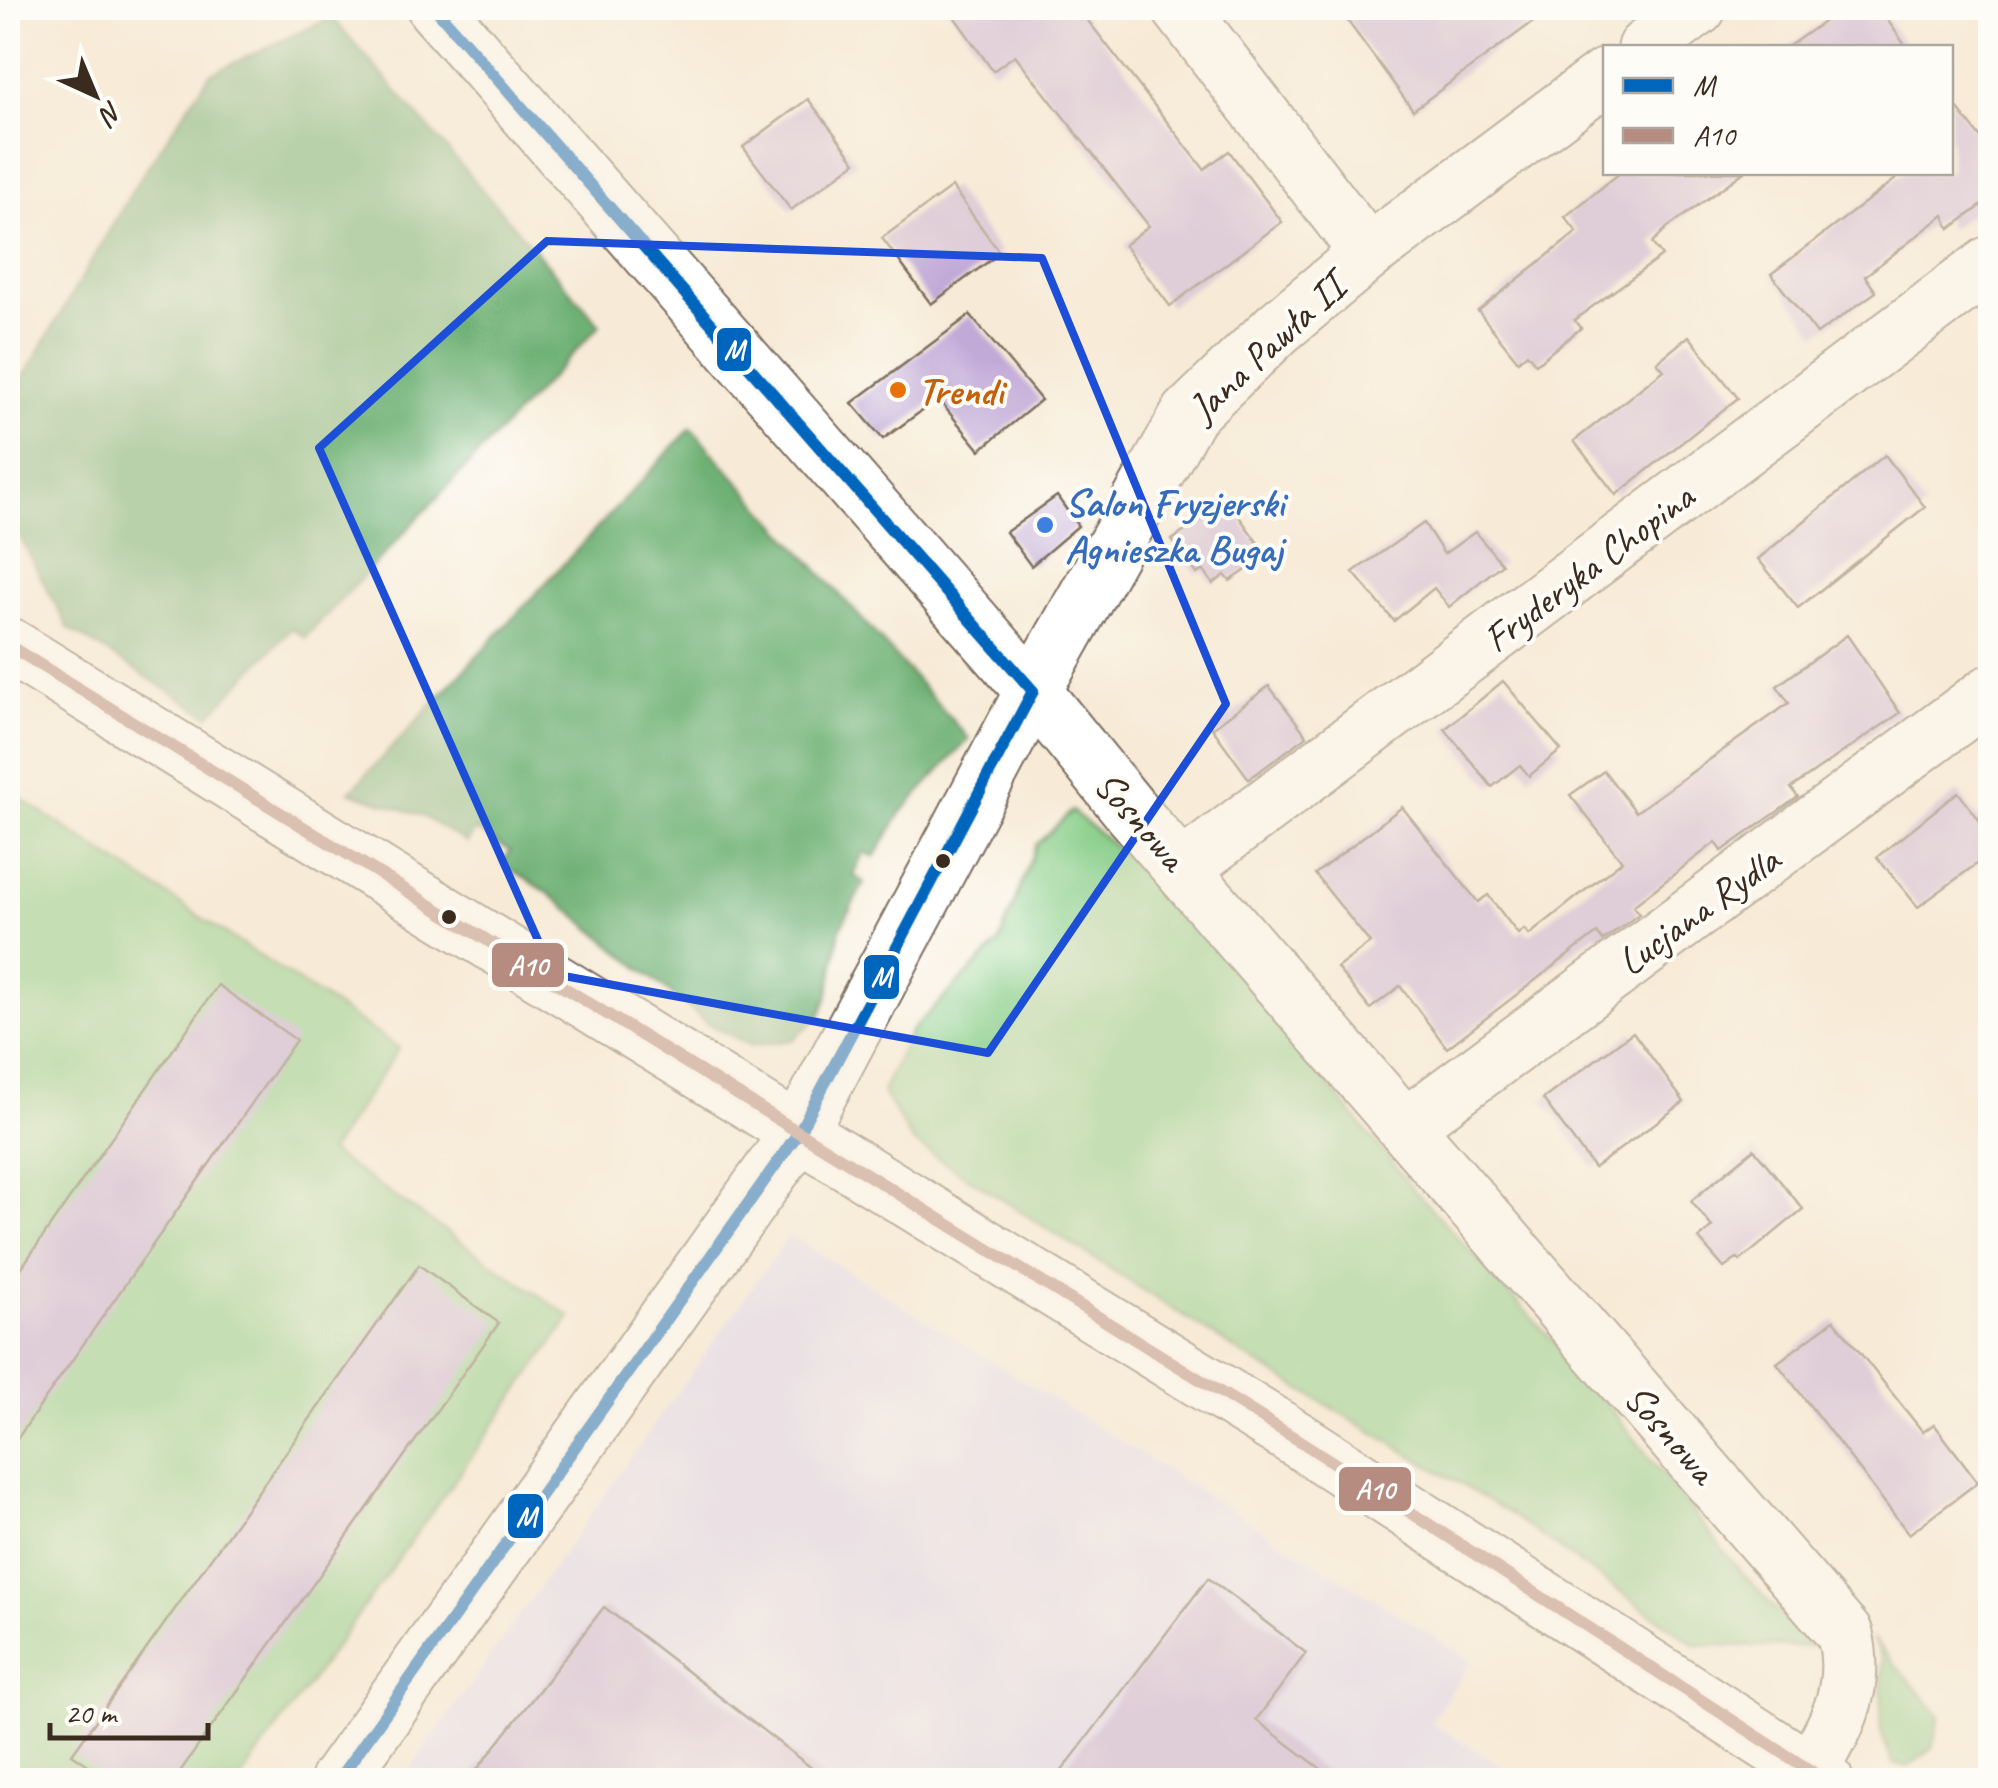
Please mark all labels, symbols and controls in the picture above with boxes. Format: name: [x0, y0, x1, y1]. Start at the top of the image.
north arrow: [45, 45, 145, 145]
legend: [1603, 45, 1953, 175]
text: M: [1693, 66, 1717, 104]
text: N: [90, 94, 130, 134]
text: A10: [1693, 116, 1738, 154]
street label: Jana Pawła II: [1177, 257, 1361, 434]
line badge: M: [715, 326, 753, 373]
text: M: [724, 332, 748, 367]
place label: Trendi: [918, 366, 1008, 416]
marker: Trendi: [887, 379, 909, 401]
street label: Fryderyka Chopina: [1473, 471, 1706, 663]
place label: Salon Fryzjerski Agnieszka Bugaj: [1065, 478, 1289, 574]
marker: Salon Fryzjerski Agnieszka Bugaj: [1034, 514, 1056, 536]
street label: Sosnowa: [1083, 760, 1200, 884]
street label: Lucjana Rydla: [1608, 834, 1791, 986]
unlabelled marker: [933, 851, 953, 871]
unlabelled marker: [439, 907, 459, 927]
line badge: A10: [490, 941, 566, 989]
text: A10: [508, 948, 551, 983]
line badge: M: [862, 953, 901, 1001]
text: M: [871, 959, 895, 994]
street label: Sosnowa: [1613, 1373, 1730, 1497]
line badge: A10: [1337, 1465, 1413, 1513]
text: A10: [1355, 1472, 1398, 1507]
line badge: M: [506, 1492, 545, 1540]
text: M: [516, 1499, 540, 1534]
scale bar: [50, 1678, 208, 1740]
text: 20 m: [65, 1694, 118, 1732]

